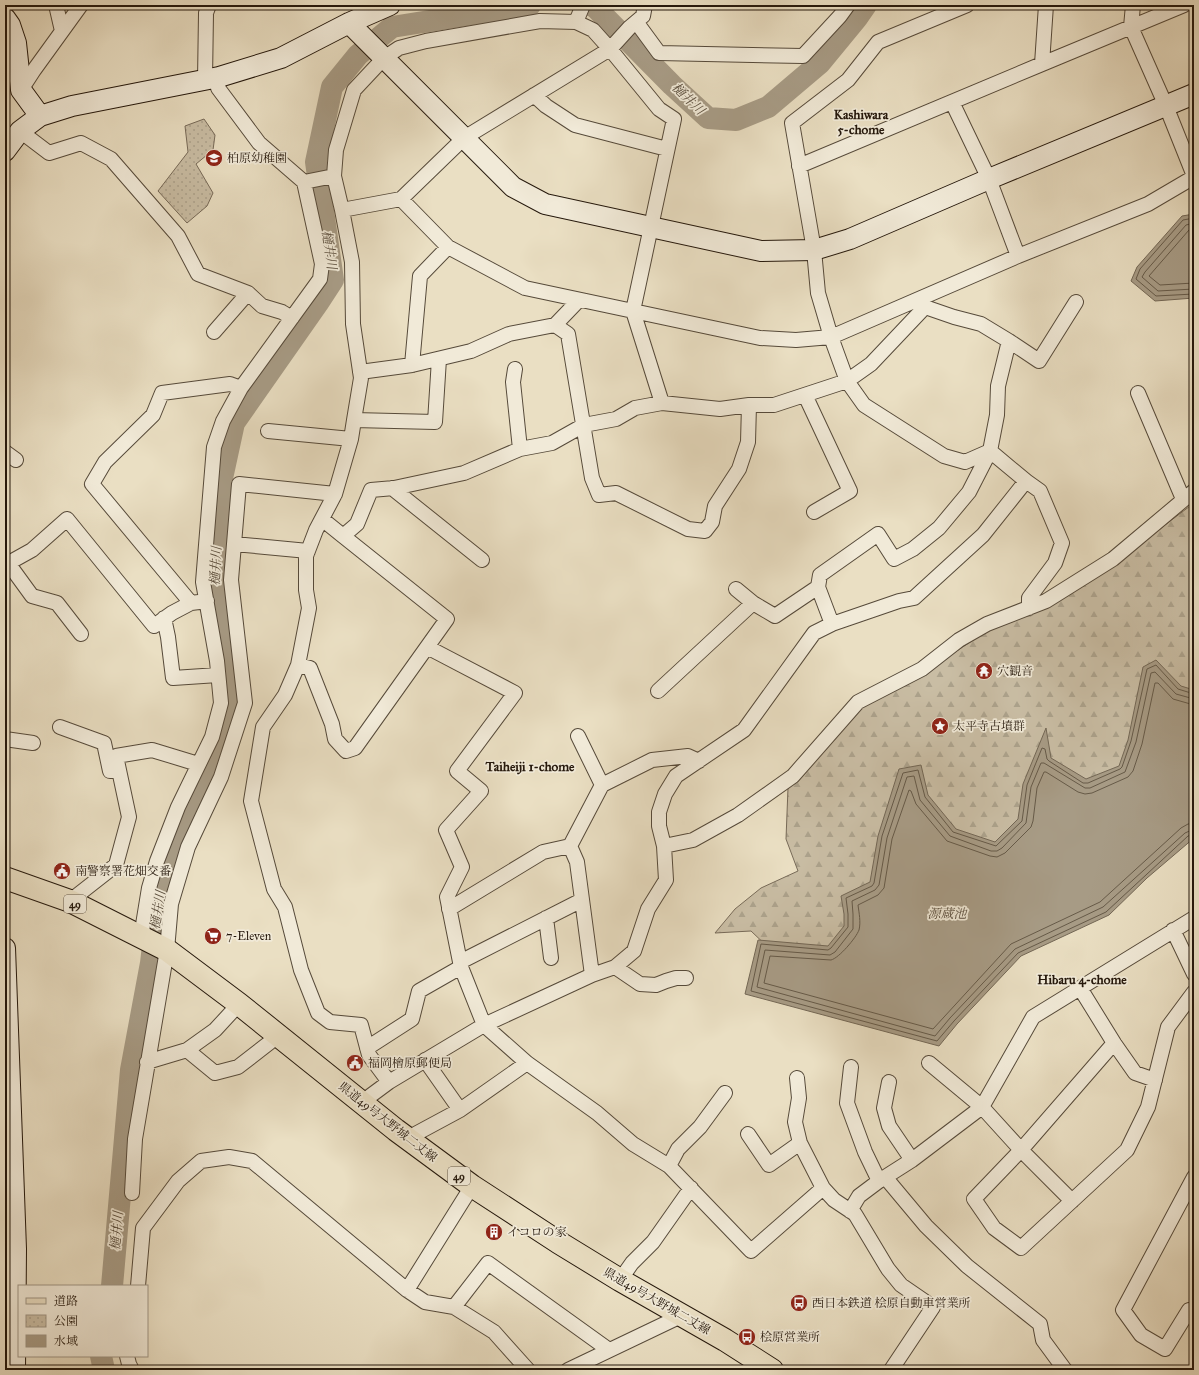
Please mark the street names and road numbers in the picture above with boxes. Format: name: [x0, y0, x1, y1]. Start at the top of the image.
road number: 49: [64, 895, 86, 913]
street label: 県道49号大野城二丈線: [336, 1079, 440, 1165]
road number: 49: [448, 1167, 470, 1185]
street label: 県道49号大野城二丈線: [601, 1265, 713, 1337]

